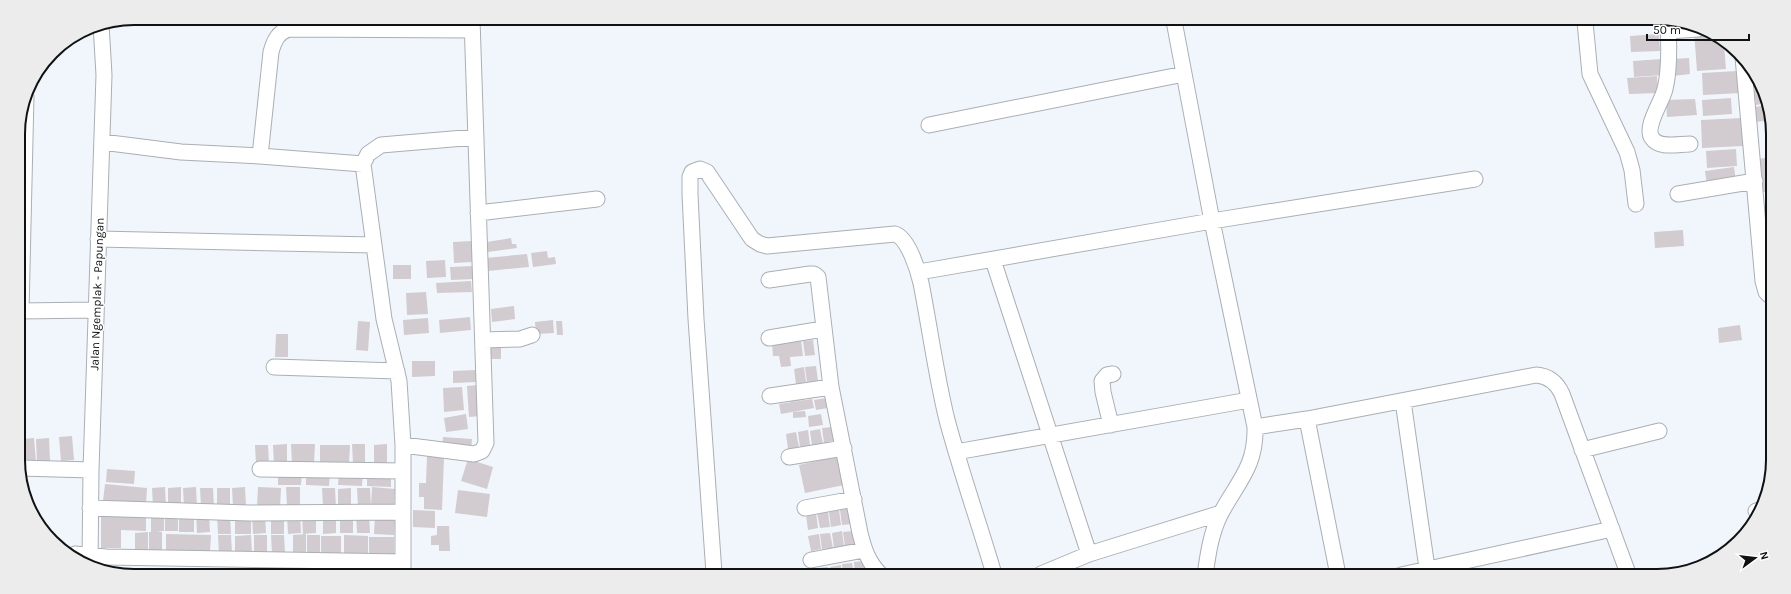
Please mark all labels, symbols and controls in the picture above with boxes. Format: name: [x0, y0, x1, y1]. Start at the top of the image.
scale bar: [1647, 16, 1749, 42]
text: 50 m: [1653, 23, 1681, 37]
street label: Jalan Ngemplak - Papungan: [87, 217, 107, 371]
north arrow: [1735, 538, 1775, 578]
text: N: [1757, 550, 1771, 561]

